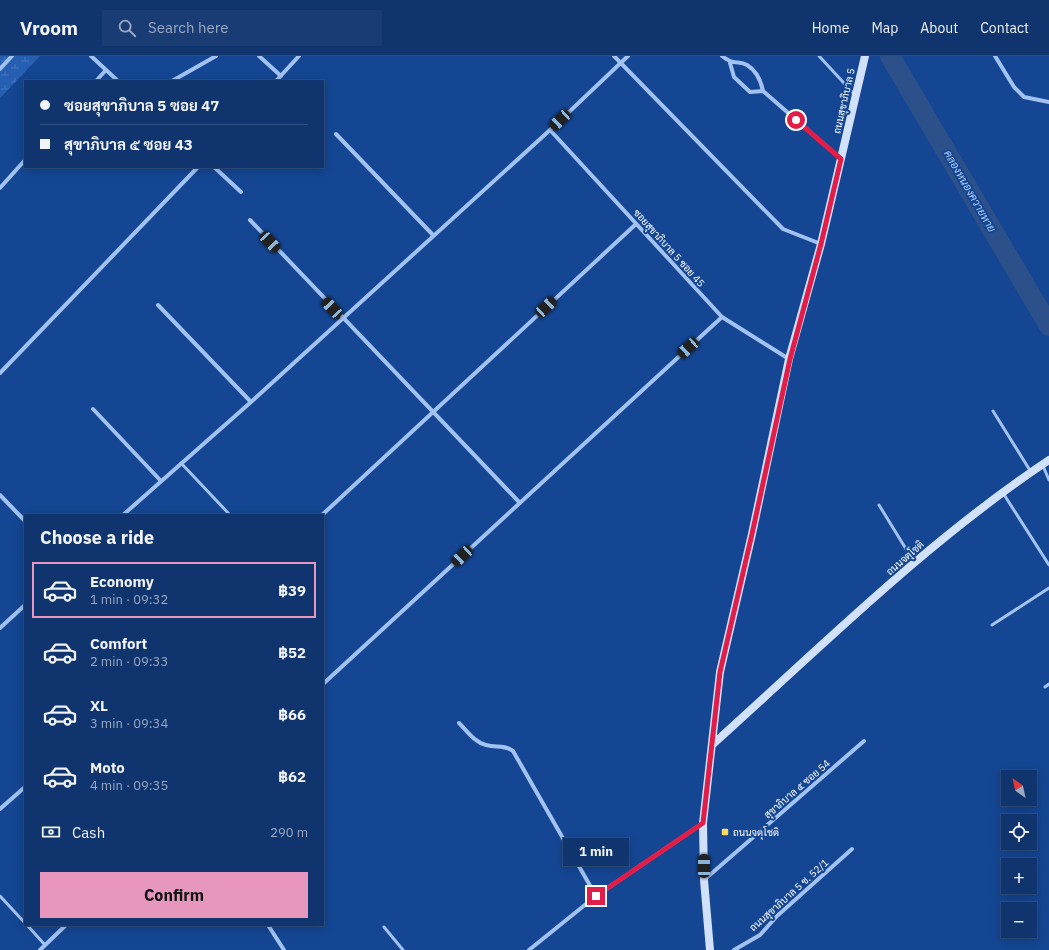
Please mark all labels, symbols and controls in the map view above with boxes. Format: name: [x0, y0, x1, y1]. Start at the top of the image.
search box: [102, 10, 382, 46]
text: Vroom: [20, 16, 78, 40]
icon: search: [116, 17, 138, 39]
text: Search here: [148, 18, 228, 37]
text: Home: [812, 19, 849, 37]
text: Map: [871, 19, 898, 37]
text: About: [920, 19, 958, 37]
text: Contact: [980, 19, 1029, 37]
street label: ถนนสุขาภิบาล 5: [830, 67, 859, 135]
text: ซอยสุขาภิบาล 5 ซอย 47: [64, 96, 219, 115]
car: [547, 107, 573, 133]
route start: [787, 111, 805, 129]
text: สุขาภิบาล ๕ ซอย 43: [64, 135, 193, 154]
water label: คลองหนองควายหาย: [941, 147, 1000, 235]
street label: ซอยสุขาภิบาล 5 ซอย 45: [630, 206, 707, 290]
car: [257, 229, 283, 255]
car: [533, 294, 559, 320]
car: [319, 295, 345, 321]
car: [675, 336, 701, 360]
text: Choose a ride: [40, 526, 154, 549]
street label: ถนนจตุโชติ: [883, 538, 927, 579]
car: [449, 543, 475, 569]
icon: car: [42, 572, 78, 608]
text: Economy: [90, 572, 154, 591]
text: ฿39: [278, 581, 306, 600]
text: 1 min · 09:32: [90, 591, 168, 608]
icon: car: [42, 634, 78, 670]
text: Comfort: [90, 634, 147, 653]
text: ฿52: [278, 643, 306, 662]
text: 2 min · 09:33: [90, 653, 168, 670]
icon: car: [42, 696, 78, 732]
text: XL: [90, 696, 108, 715]
text: ฿66: [278, 705, 306, 724]
text: 3 min · 09:34: [90, 715, 168, 732]
street label: สุขาภิบาล ๕ ซอย 54: [761, 757, 833, 822]
icon: car: [42, 758, 78, 794]
text: Moto: [90, 758, 125, 777]
text: ฿62: [278, 767, 306, 786]
north arrow: [1001, 770, 1037, 806]
map controls: [1001, 770, 1037, 938]
text: 4 min · 09:35: [90, 777, 168, 794]
button: locate: [1001, 814, 1037, 850]
icon: cash: [40, 821, 62, 843]
text: Cash: [72, 823, 105, 842]
text: 290 m: [270, 824, 308, 841]
place label: ถนนจตุโชติ: [733, 826, 779, 840]
marker: ถนนจตุโชติ: [720, 827, 730, 837]
callout: 1 min: [563, 838, 629, 866]
text: 1 min: [579, 843, 613, 860]
car: [698, 854, 710, 878]
street label: ถนนสุขาภิบาล 5 ซ. 52/1: [747, 856, 832, 935]
button: +: [1001, 858, 1037, 894]
button: Confirm: [40, 872, 308, 918]
route end: [587, 887, 605, 905]
button: −: [1001, 902, 1037, 938]

